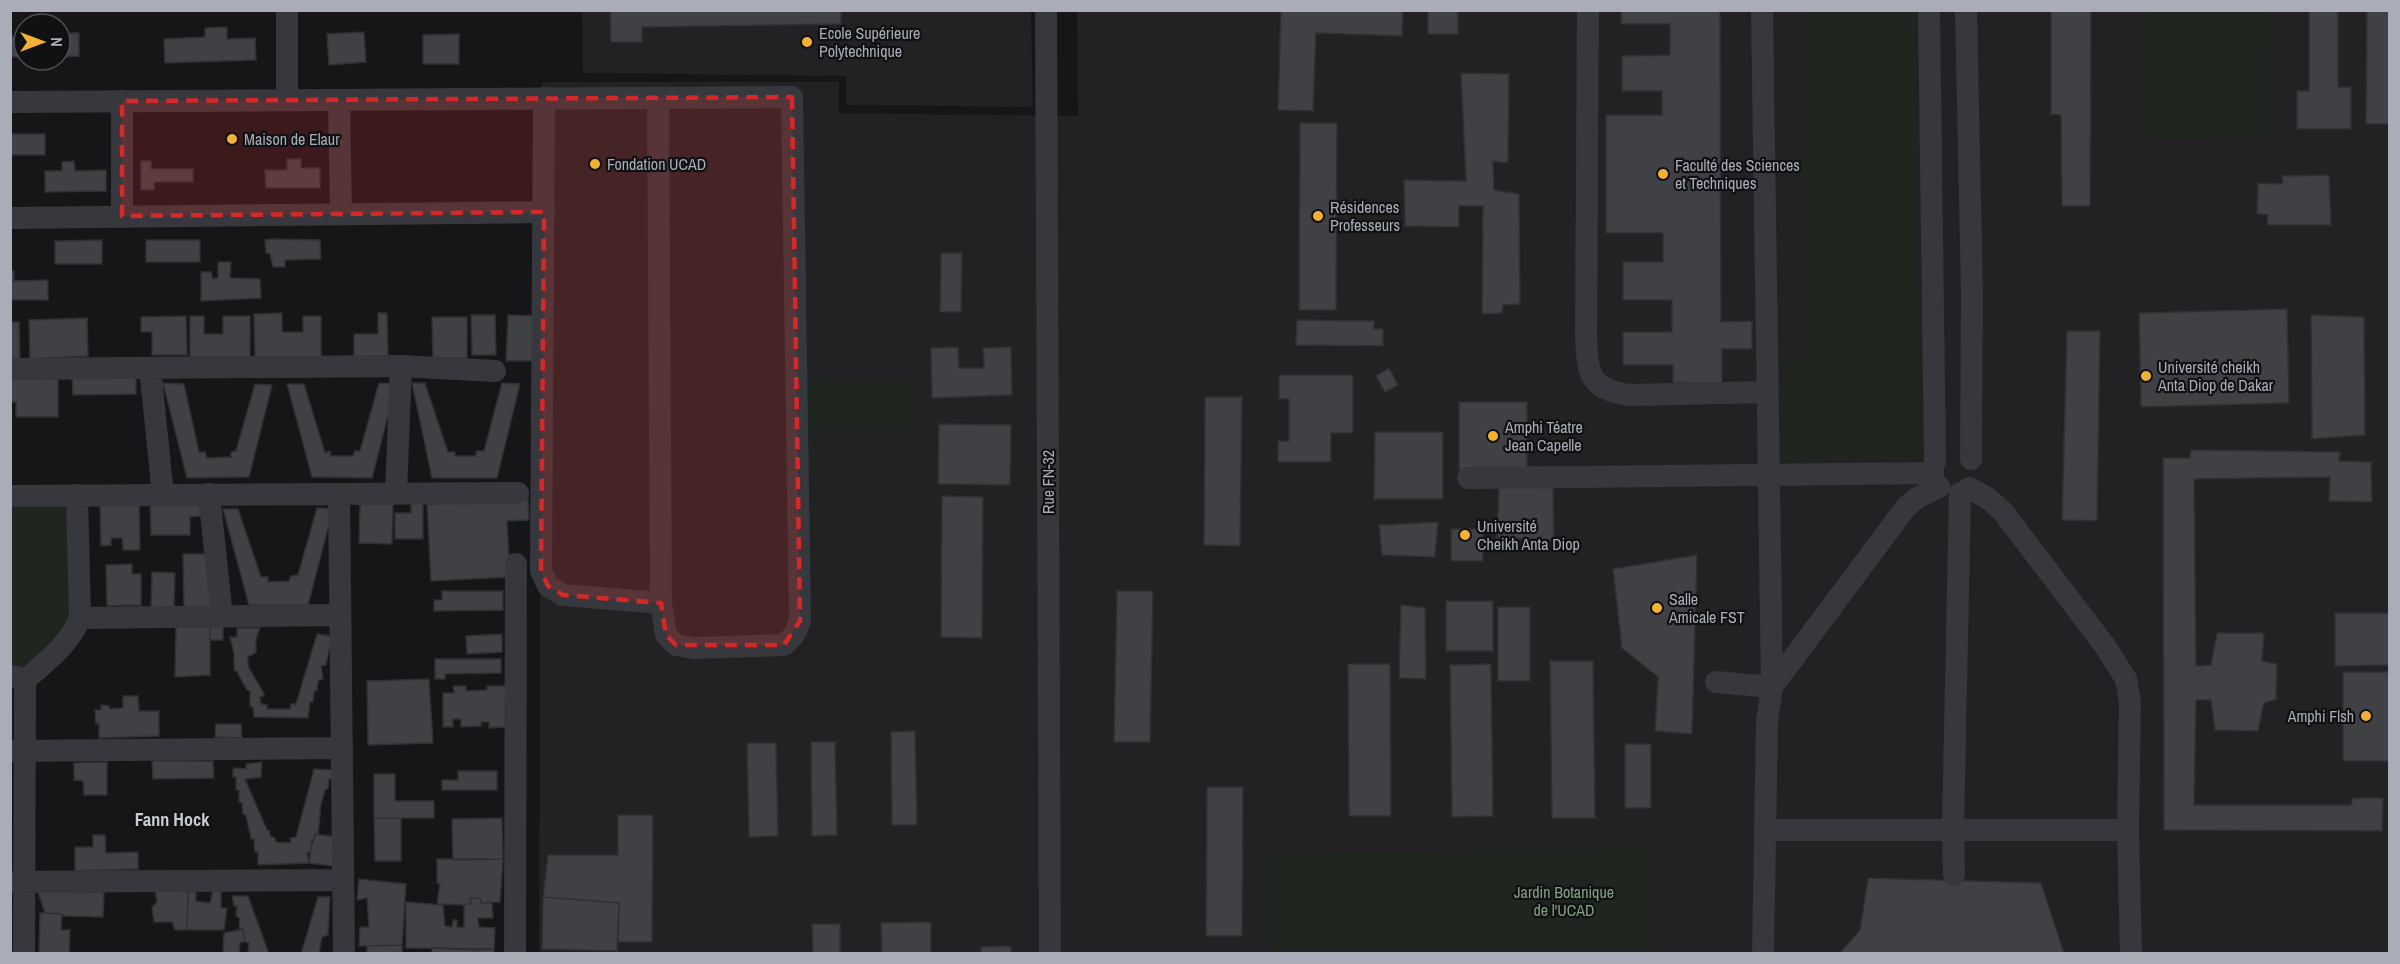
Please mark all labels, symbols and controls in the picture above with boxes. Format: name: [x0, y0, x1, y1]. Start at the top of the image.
north arrow: [12, 12, 72, 72]
place label: Ecole Supérieure Polytechnique: [819, 22, 920, 62]
marker: Ecole Supérieure Polytechnique: [800, 35, 814, 49]
text: N: [46, 37, 68, 47]
place label: Maison de Elaur: [244, 128, 340, 150]
marker: Maison de Elaur: [225, 132, 239, 146]
place label: Fondation UCAD: [607, 153, 706, 175]
place label: Faculté des Sciences et Techniques: [1675, 154, 1800, 194]
marker: Fondation UCAD: [588, 157, 602, 171]
marker: Faculté des Sciences et Techniques: [1656, 167, 1670, 181]
place label: Résidences Professeurs: [1330, 196, 1400, 236]
marker: Résidences Professeurs: [1311, 209, 1325, 223]
place label: Université cheikh Anta Diop de Dakar: [2157, 356, 2274, 396]
marker: Université cheikh Anta Diop de Dakar: [2139, 369, 2153, 383]
place label: Amphi Téatre Jean Capelle: [1504, 416, 1583, 456]
marker: Amphi Téatre Jean Capelle: [1486, 429, 1500, 443]
street label: Rue FN-32: [1037, 450, 1059, 514]
place label: Université Cheikh Anta Diop: [1477, 515, 1580, 555]
marker: Université Cheikh Anta Diop: [1458, 528, 1472, 542]
place label: Salle Amicale FST: [1668, 588, 1745, 628]
marker: Salle Amicale FST: [1650, 601, 1664, 615]
place label: Amphi Flsh: [2287, 705, 2354, 727]
marker: Amphi Flsh: [2359, 709, 2373, 723]
district label: Fann Hock: [135, 807, 210, 832]
park label: Jardin Botanique de l'UCAD: [1514, 881, 1614, 921]

